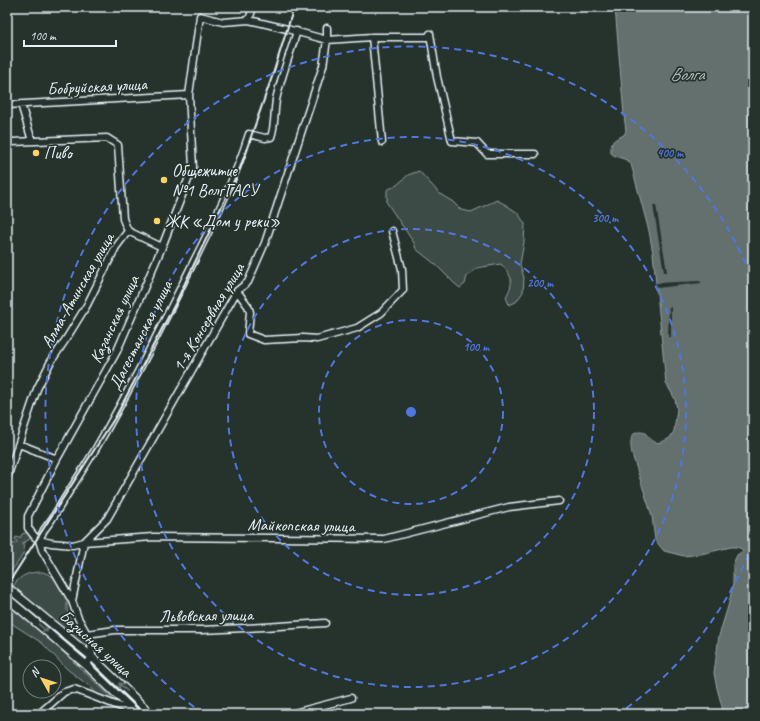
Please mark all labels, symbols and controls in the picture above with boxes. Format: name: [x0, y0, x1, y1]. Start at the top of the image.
scale bar: [24, 22, 116, 48]
text: 100 m: [30, 28, 57, 44]
water label: Волга: [670, 63, 706, 85]
street label: Бобруйская улица: [47, 73, 149, 100]
place label: Пиво: [44, 143, 74, 164]
text: 400 m: [657, 145, 684, 161]
marker: Пиво: [31, 148, 41, 158]
place label: Общежитие №1 ВолгГАСУ: [172, 160, 260, 201]
marker: Общежитие №1 ВолгГАСУ: [159, 175, 169, 185]
text: 300 m: [592, 210, 619, 226]
place label: ЖК «Дом у реки»: [165, 211, 280, 232]
marker: ЖК «Дом у реки»: [152, 216, 162, 226]
street label: Алма-Атинская улица: [36, 227, 120, 351]
street label: 1-я Консервная улица: [168, 258, 250, 375]
street label: Казанская улица: [85, 271, 146, 367]
text: 200 m: [527, 275, 554, 291]
street label: Дагестанская улица: [104, 276, 178, 393]
text: 100 m: [463, 339, 490, 355]
centre of rings: [404, 405, 418, 419]
street label: Майкопская улица: [247, 514, 357, 537]
street label: Львовская улица: [159, 604, 255, 627]
street label: Базисная улица: [54, 605, 137, 683]
one-way arrow: [38, 623, 48, 632]
north arrow: [22, 659, 62, 699]
text: N: [27, 664, 43, 680]
one-way arrow: [118, 682, 128, 692]

